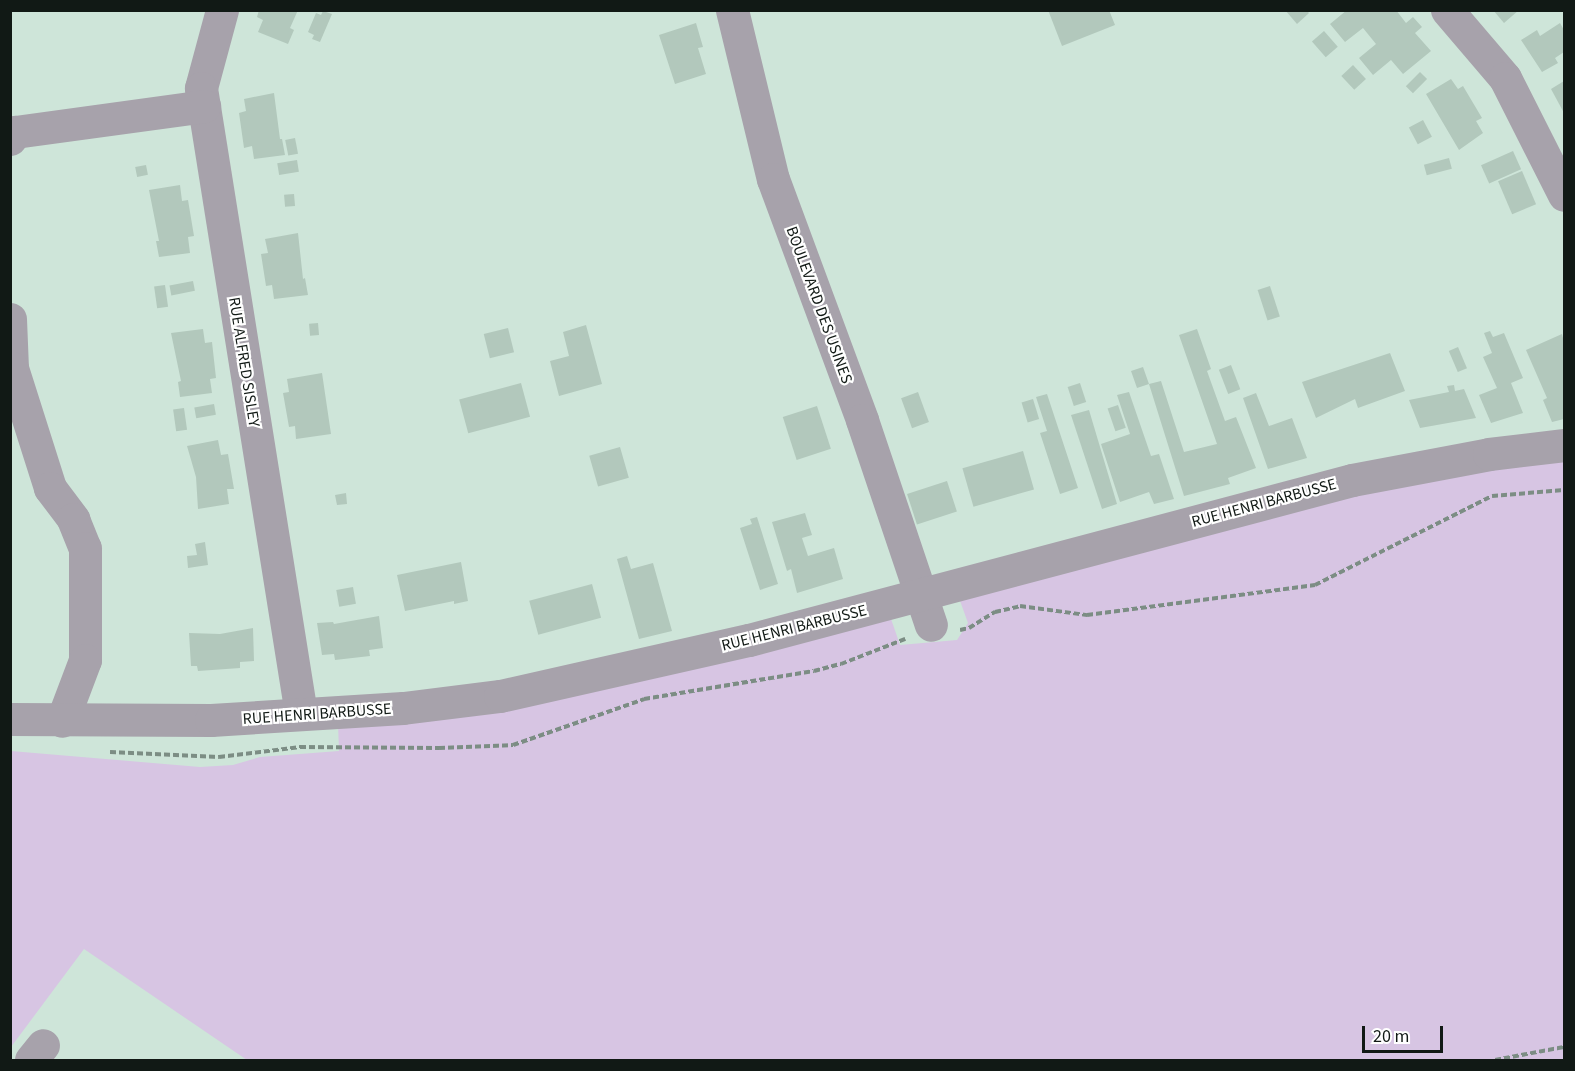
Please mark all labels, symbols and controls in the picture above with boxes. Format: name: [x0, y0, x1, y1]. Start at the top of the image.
street label: BOULEVARD DES USINES: [782, 224, 856, 386]
street label: RUE ALFRED SISLEY: [224, 296, 264, 428]
street label: RUE HENRI BARBUSSE: [1190, 474, 1338, 532]
street label: RUE HENRI BARBUSSE: [719, 601, 869, 655]
street label: RUE HENRI BARBUSSE: [242, 699, 392, 729]
scale bar: [1365, 1014, 1446, 1052]
text: 20 m: [1373, 1024, 1409, 1049]

